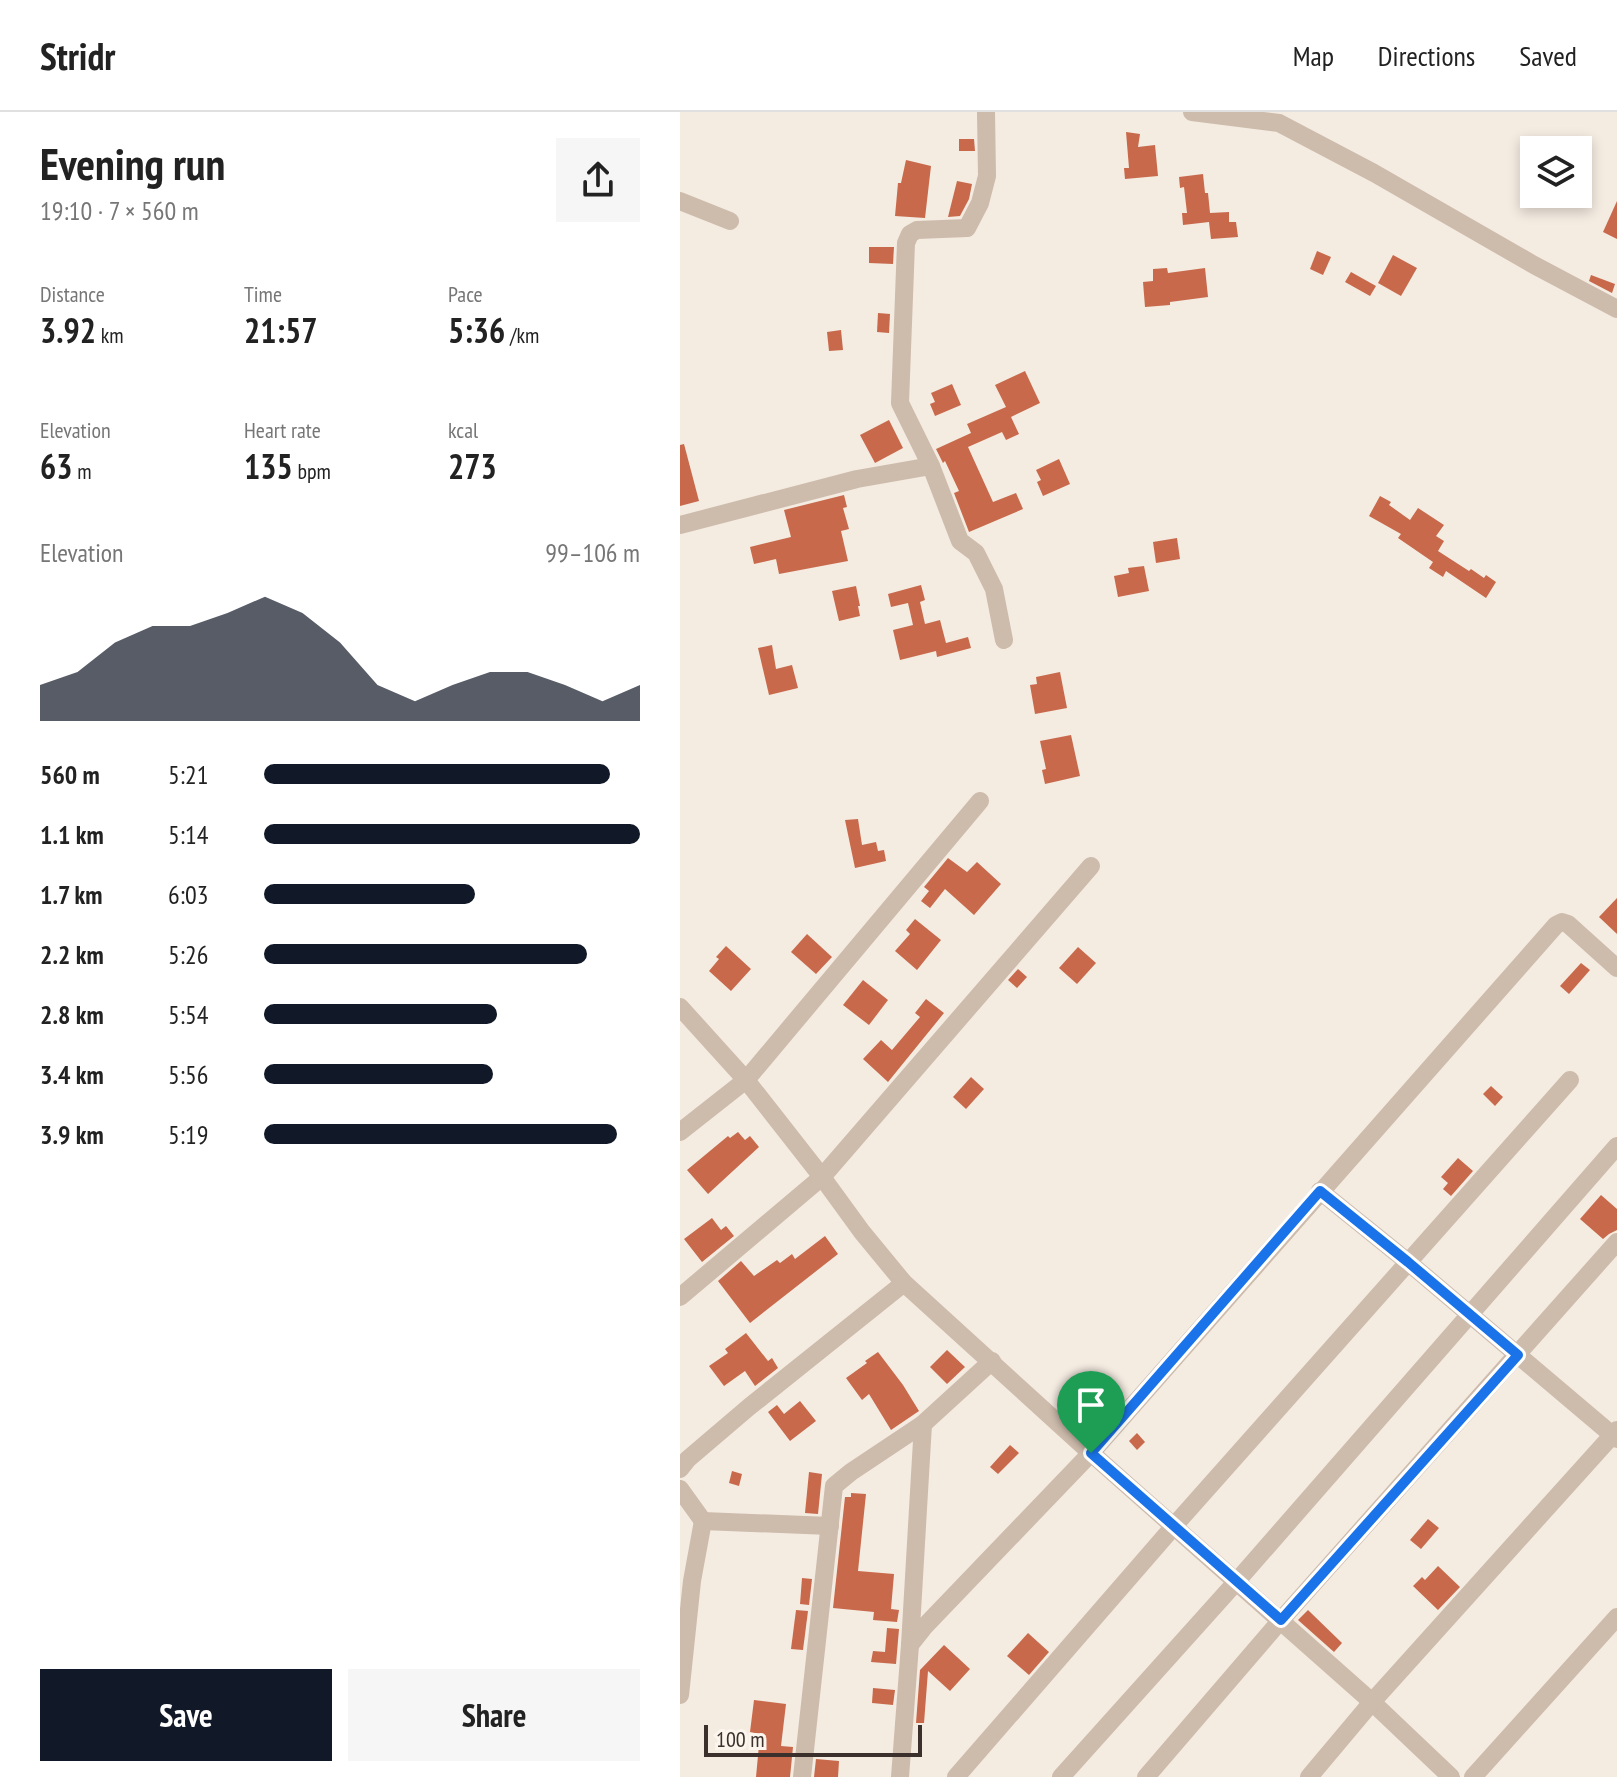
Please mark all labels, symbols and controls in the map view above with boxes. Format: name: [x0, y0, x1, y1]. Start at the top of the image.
text: Stridr: [40, 31, 115, 80]
text: Map: [1293, 37, 1334, 74]
text: Directions: [1378, 37, 1475, 74]
text: Saved: [1519, 37, 1577, 74]
text: Evening run: [40, 135, 225, 192]
map controls: [1520, 136, 1592, 208]
button: layers: [1520, 136, 1592, 208]
button: share: [556, 138, 640, 222]
text: 19:10 · 7 × 560 m: [40, 194, 199, 227]
text: Distance: [40, 280, 105, 308]
text: Time: [244, 280, 282, 308]
text: Pace: [448, 280, 483, 308]
text: 3.92: [40, 308, 96, 352]
text: 21:57: [244, 308, 318, 352]
text: 5:36: [448, 308, 505, 352]
text: km: [96, 321, 124, 349]
text: /km: [505, 321, 539, 349]
text: Elevation: [40, 416, 111, 444]
text: Heart rate: [244, 416, 321, 444]
text: kcal: [448, 416, 478, 444]
text: 63: [40, 444, 73, 488]
text: 135: [244, 444, 293, 488]
text: 273: [448, 444, 497, 488]
text: m: [73, 457, 92, 485]
text: bpm: [293, 457, 331, 485]
text: Elevation: [40, 536, 123, 569]
text: 99–106 m: [545, 536, 640, 569]
text: 560 m: [40, 758, 100, 791]
text: 5:21: [168, 758, 208, 791]
text: 1.1 km: [40, 818, 104, 851]
text: 5:14: [168, 818, 208, 851]
text: 1.7 km: [40, 878, 103, 911]
text: 6:03: [168, 878, 208, 911]
text: 2.2 km: [40, 938, 104, 971]
text: 5:26: [168, 938, 208, 971]
text: 2.8 km: [40, 998, 104, 1031]
text: 5:54: [168, 998, 208, 1031]
text: 3.4 km: [40, 1058, 104, 1091]
text: 5:56: [168, 1058, 208, 1091]
text: 3.9 km: [40, 1118, 104, 1151]
text: 5:19: [168, 1118, 208, 1151]
pin: [1057, 1371, 1125, 1453]
icon: arrive: [1069, 1383, 1113, 1427]
button: Save: [40, 1669, 332, 1761]
button: Share: [348, 1669, 640, 1761]
scale bar: [704, 1721, 922, 1757]
text: 100 m: [716, 1725, 765, 1753]

